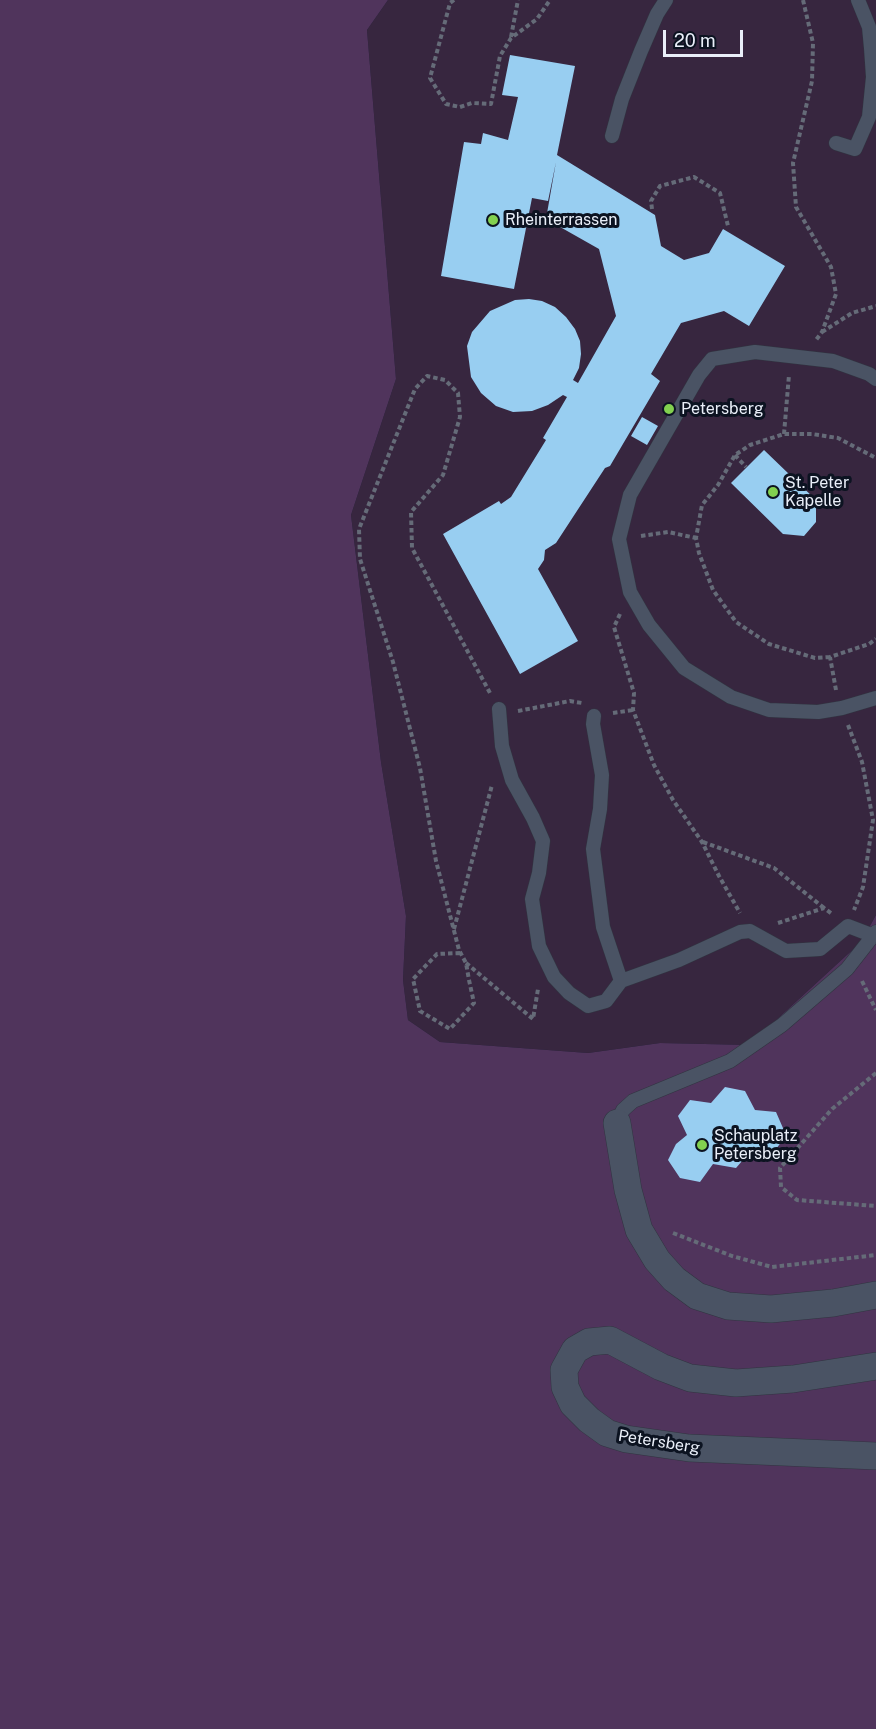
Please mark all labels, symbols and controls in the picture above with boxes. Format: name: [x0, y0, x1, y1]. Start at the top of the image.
scale bar: [666, 18, 746, 56]
text: 20 m: [674, 30, 716, 51]
place label: Rheinterrassen: [505, 210, 617, 230]
marker: Rheinterrassen: [486, 213, 500, 227]
place label: Petersberg: [681, 399, 764, 419]
marker: Petersberg: [662, 402, 676, 416]
place label: St. Peter Kapelle: [785, 473, 849, 511]
marker: St. Peter Kapelle: [766, 485, 780, 499]
place label: Schauplatz Petersberg: [714, 1126, 797, 1164]
marker: Schauplatz Petersberg: [695, 1138, 709, 1152]
street label: Petersberg: [617, 1426, 701, 1458]

